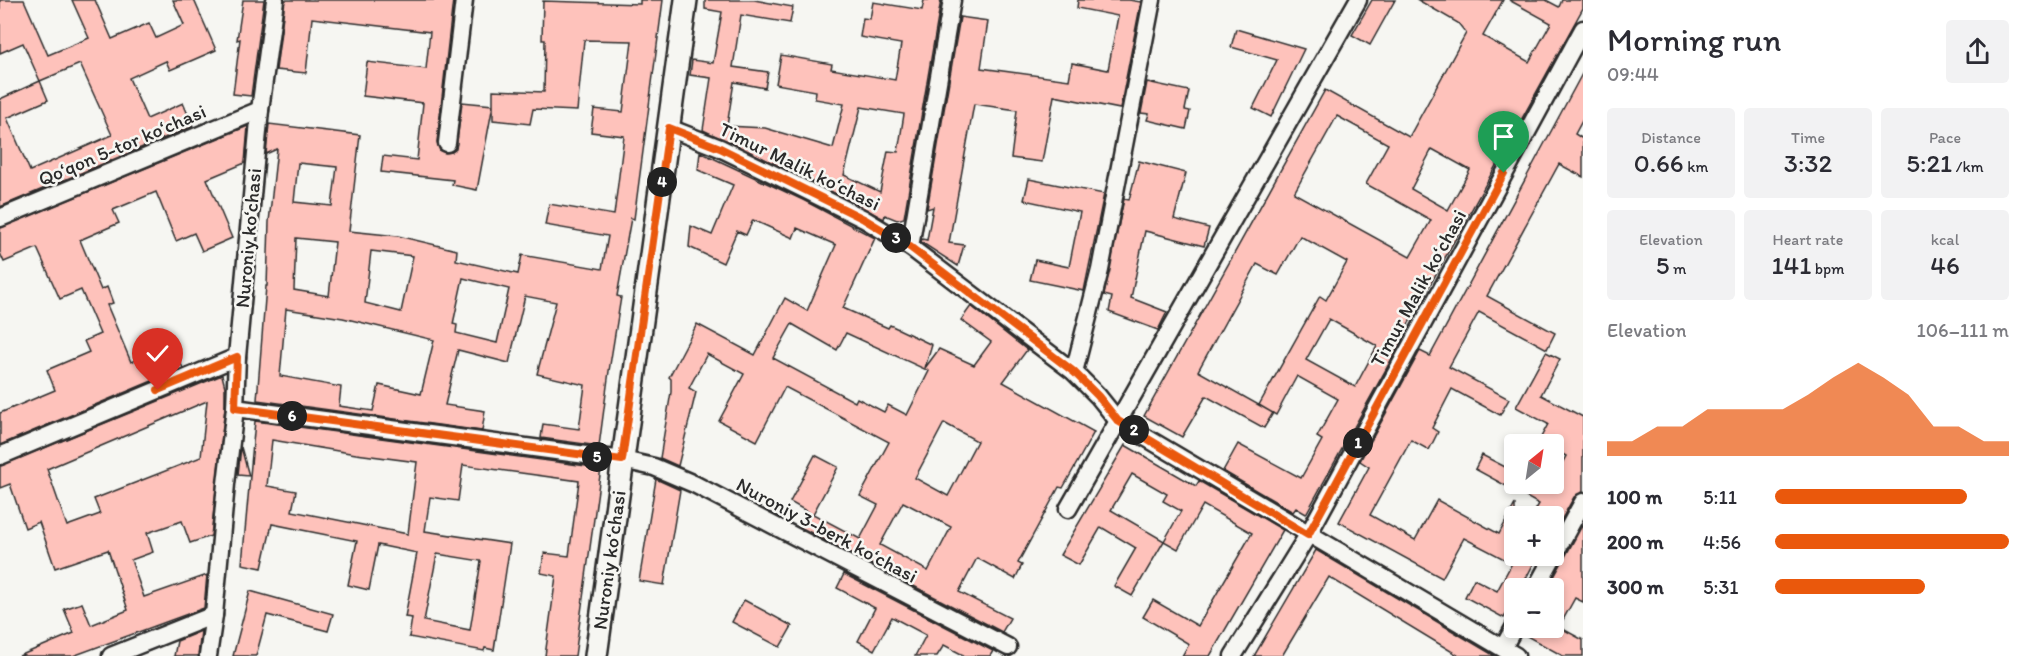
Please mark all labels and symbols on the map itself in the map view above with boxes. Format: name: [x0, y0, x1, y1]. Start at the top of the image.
street label: Qoʻqon 5-tor koʻchasi: [34, 99, 210, 191]
pin: [1478, 111, 1529, 173]
street label: Timur Malik koʻchasi: [716, 117, 884, 215]
street label: Nuroniy koʻchasi: [230, 167, 266, 309]
pin: 4: [647, 167, 677, 197]
street label: Timur Malik koʻchasi: [1365, 205, 1471, 371]
pin: 3: [881, 223, 911, 253]
pin: [132, 328, 183, 390]
pin: 6: [277, 401, 307, 431]
pin: 2: [1119, 415, 1149, 445]
pin: 1: [1343, 428, 1373, 458]
north arrow: [1504, 434, 1564, 494]
pin: 5: [582, 442, 612, 472]
street label: Nuroniy 3-berk koʻchasi: [732, 472, 922, 588]
street label: Nuroniy koʻchasi: [587, 489, 631, 631]

